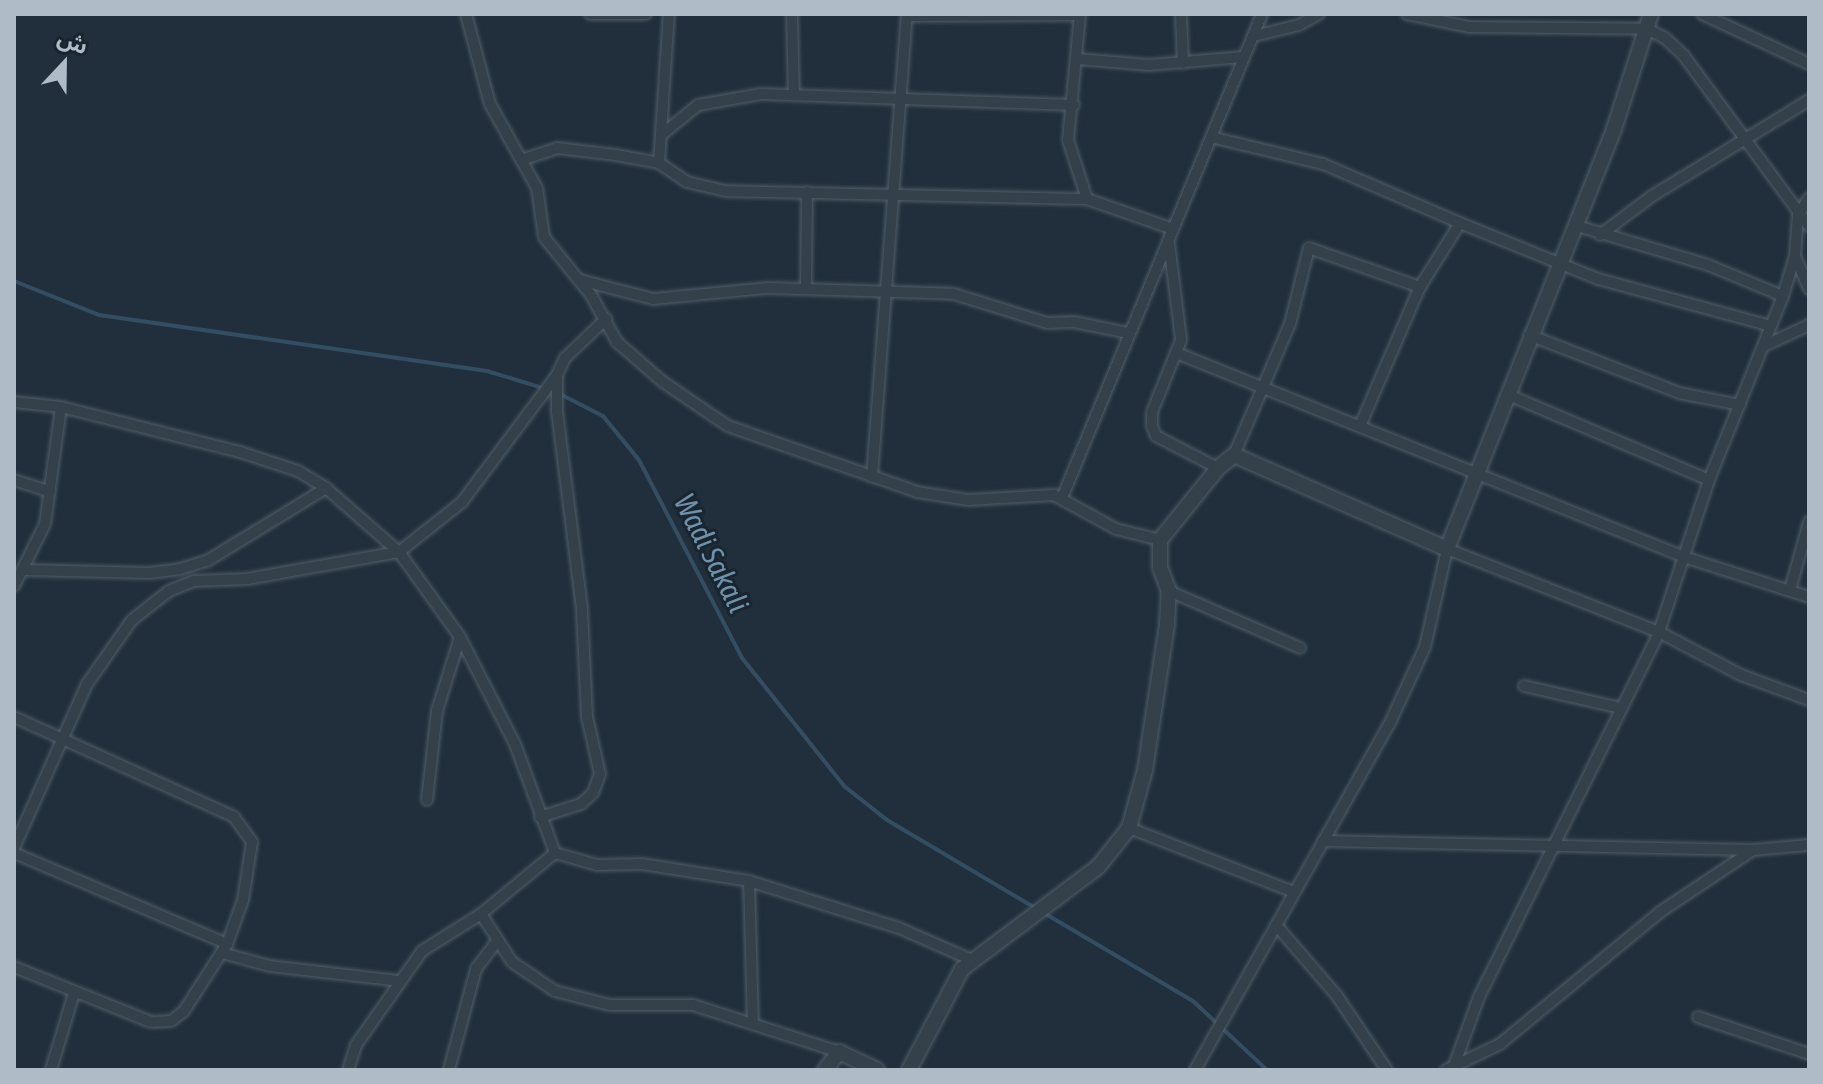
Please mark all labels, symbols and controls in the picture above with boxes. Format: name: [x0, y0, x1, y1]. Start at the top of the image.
north arrow: [24, 24, 104, 104]
text: ش: [54, 24, 92, 59]
water label: Wadi Sakali: [667, 488, 757, 618]

